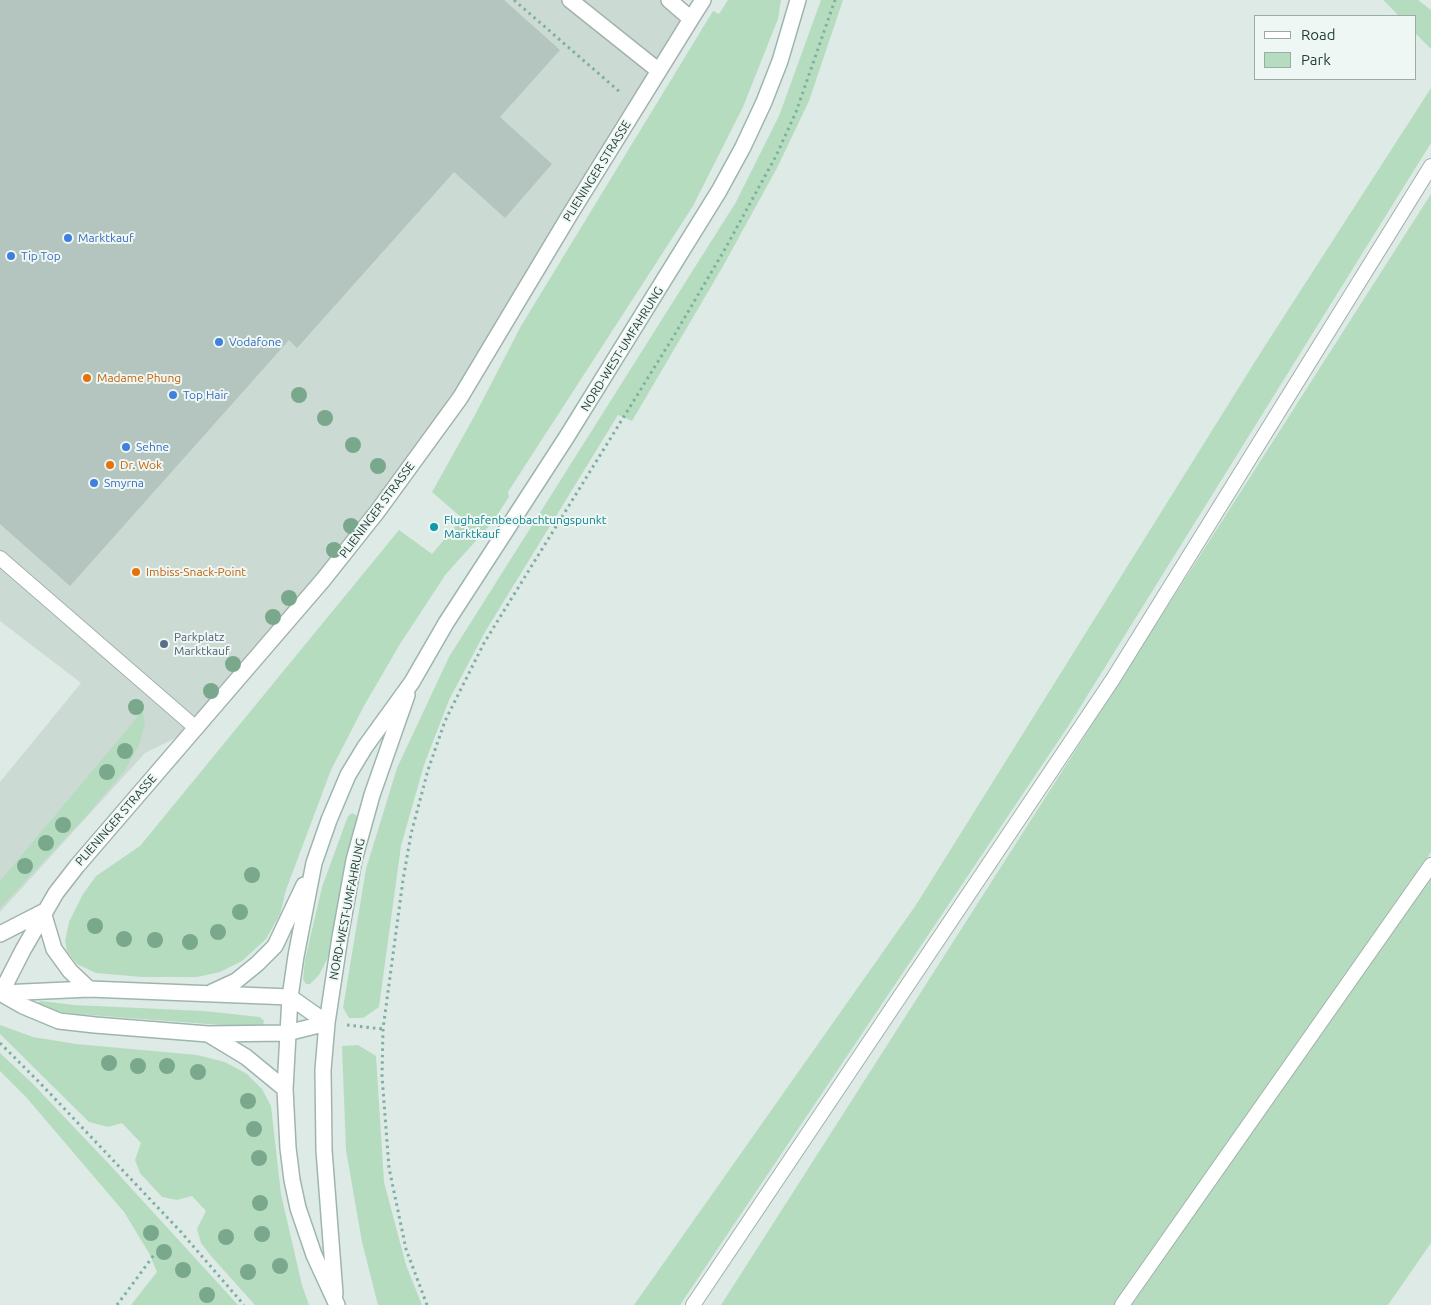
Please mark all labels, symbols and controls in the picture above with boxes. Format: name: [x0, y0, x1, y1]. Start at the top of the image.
legend: [1254, 15, 1416, 80]
text: Road: [1301, 26, 1336, 43]
text: Park: [1301, 51, 1331, 68]
street label: PLIENINGER STRASSE: [560, 118, 634, 224]
place label: Marktkauf: [78, 231, 134, 245]
marker: Marktkauf: [62, 232, 74, 244]
place label: Tip Top: [21, 249, 61, 263]
marker: Tip Top: [5, 250, 17, 262]
street label: NORD-WEST-UMFAHRUNG: [578, 284, 666, 414]
place label: Vodafone: [229, 335, 281, 349]
marker: Vodafone: [213, 336, 225, 348]
place label: Madame Phung: [97, 371, 181, 385]
marker: Madame Phung: [81, 372, 93, 384]
place label: Top Hair: [183, 388, 228, 402]
marker: Top Hair: [167, 389, 179, 401]
place label: Sehne: [136, 440, 169, 454]
marker: Sehne: [120, 441, 132, 453]
place label: Dr. Wok: [120, 458, 162, 472]
marker: Dr. Wok: [104, 459, 116, 471]
street label: PLIENINGER STRASSE: [336, 459, 418, 561]
place label: Smyrna: [104, 476, 144, 490]
marker: Smyrna: [88, 477, 100, 489]
place label: Flughafenbeobachtungspunkt Marktkauf: [444, 513, 607, 541]
marker: Flughafenbeobachtungspunkt Marktkauf: [428, 521, 440, 533]
place label: Imbiss-Snack-Point: [146, 565, 246, 579]
marker: Imbiss-Snack-Point: [130, 566, 142, 578]
place label: Parkplatz Marktkauf: [174, 630, 230, 658]
marker: Parkplatz Marktkauf: [158, 638, 170, 650]
street label: PLIENINGER STRASSE: [72, 771, 160, 869]
street label: NORD-WEST-UMFAHRUNG: [326, 837, 368, 981]

